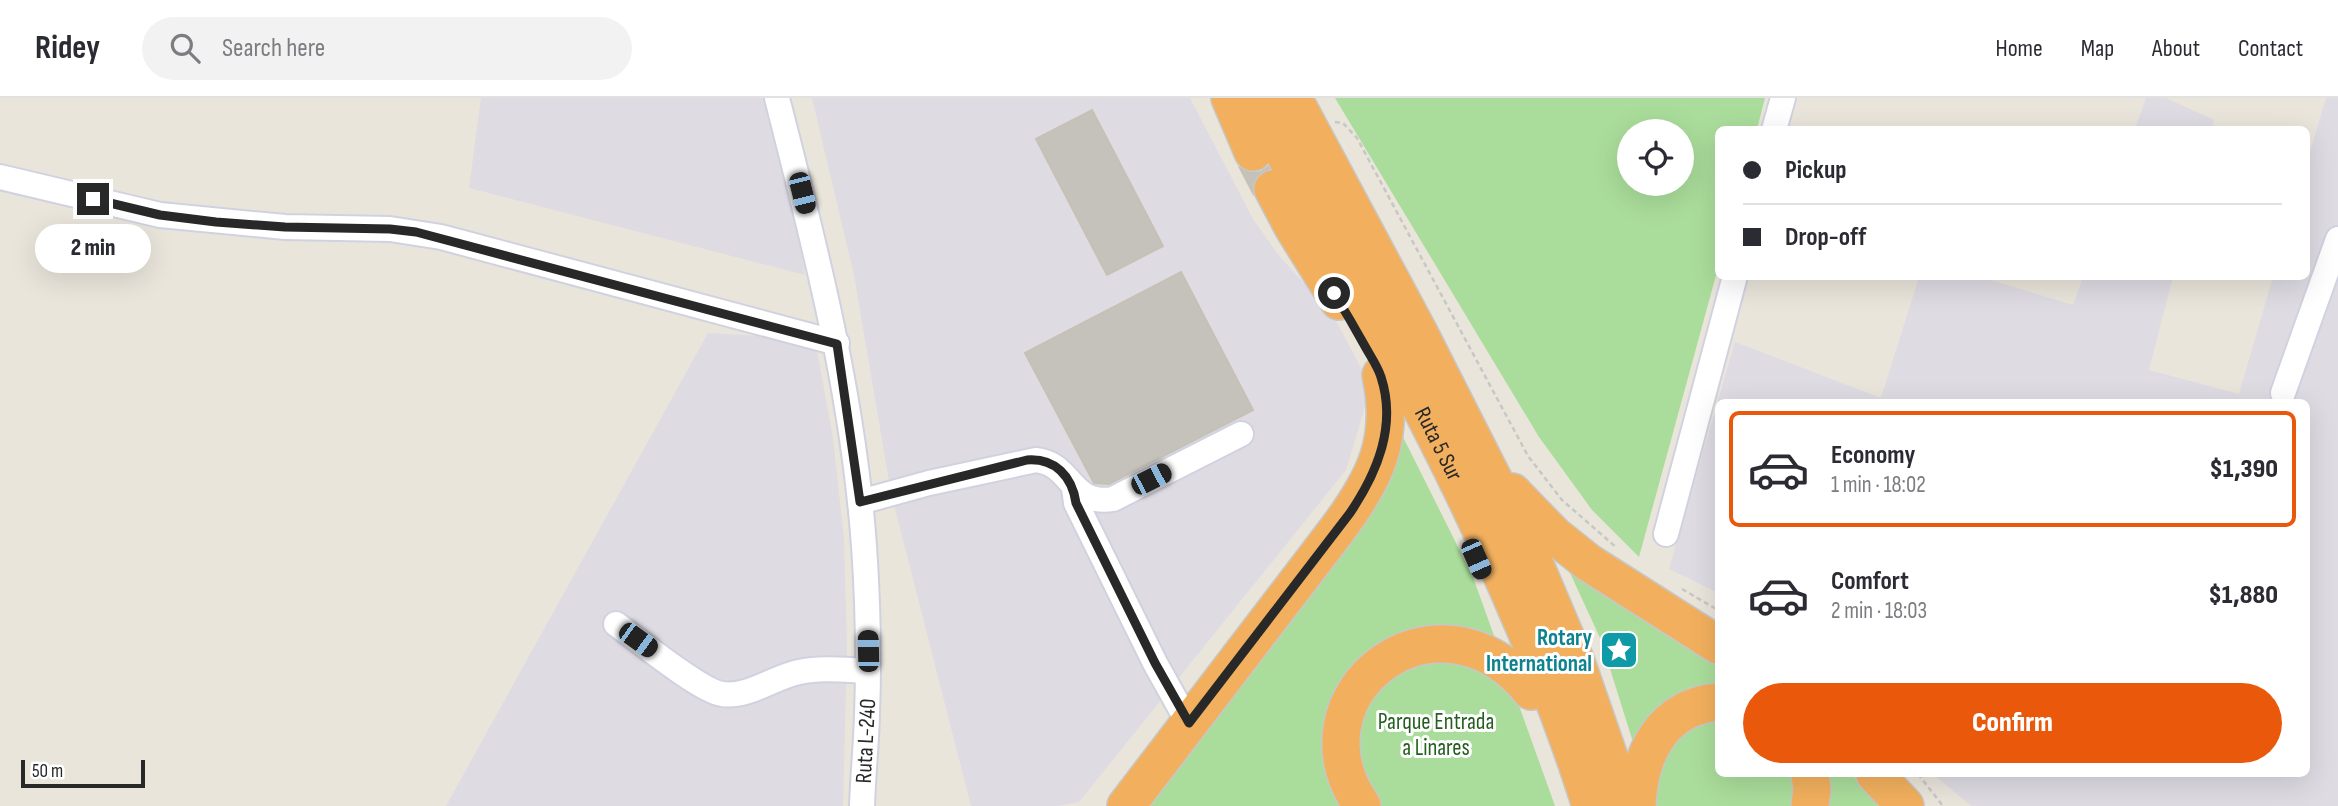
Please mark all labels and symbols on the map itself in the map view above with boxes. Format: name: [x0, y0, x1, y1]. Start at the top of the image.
car: [787, 170, 818, 216]
route end: [77, 183, 109, 215]
callout: 2 min: [35, 224, 151, 272]
route start: [1318, 277, 1350, 309]
street label: Ruta 5 Sur: [1408, 402, 1469, 486]
car: [1128, 460, 1175, 498]
car: [1458, 536, 1495, 582]
car: [615, 619, 662, 661]
place label: Rotary International: [1486, 624, 1592, 678]
place icon: Rotary International: [1598, 629, 1640, 671]
car: [858, 630, 879, 672]
street label: Ruta L-240: [850, 698, 882, 784]
park label: Parque Entrada a Linares: [1378, 708, 1494, 762]
scale bar: [21, 757, 145, 789]

